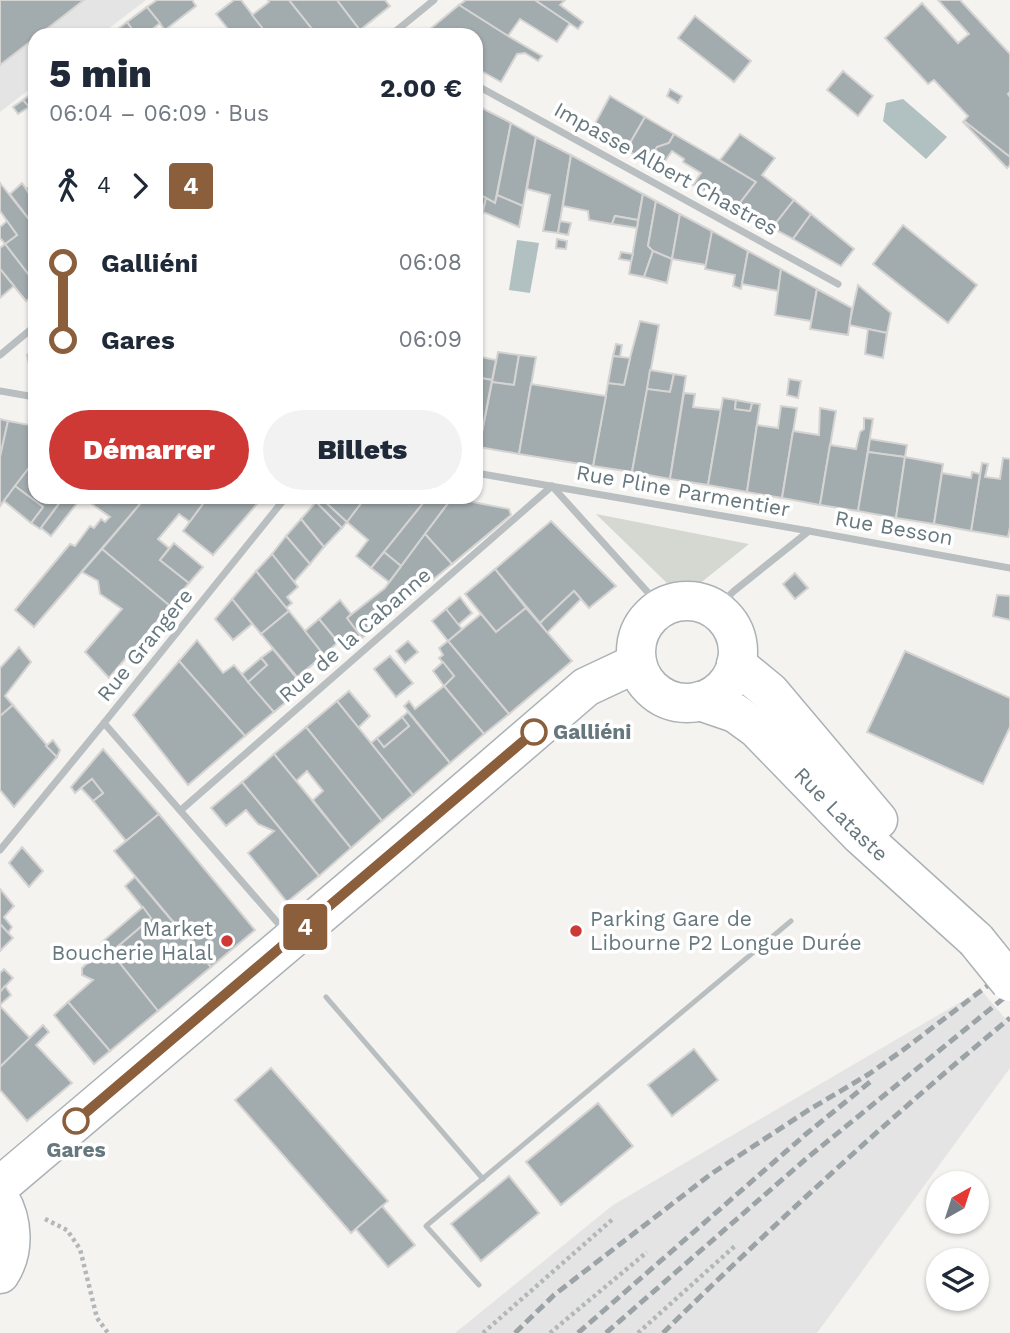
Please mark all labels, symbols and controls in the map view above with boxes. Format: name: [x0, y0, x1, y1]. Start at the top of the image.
text: 5 min: [49, 52, 152, 96]
text: 2.00 €: [380, 73, 462, 103]
street label: Impasse Albert Chastres: [550, 97, 782, 241]
text: 06:04 – 06:09 · Bus: [49, 100, 269, 127]
icon: walk: [49, 167, 87, 205]
icon: forward: [121, 167, 159, 205]
text: 4: [97, 172, 111, 199]
text: 4: [183, 172, 199, 200]
text: Galliéni: [101, 248, 198, 278]
text: 06:08: [398, 249, 462, 276]
text: Gares: [101, 325, 175, 355]
text: 06:09: [398, 326, 462, 353]
button: Démarrer: [49, 410, 249, 490]
button: Billets: [263, 410, 462, 490]
street label: Rue Pline Parmentier: [574, 459, 792, 522]
street label: Rue Besson: [833, 505, 955, 550]
street label: Rue de la Cabanne: [274, 562, 436, 707]
street label: Rue Grangere: [91, 583, 198, 706]
marker: Galliéni: [521, 719, 547, 745]
place label: Galliéni: [553, 719, 631, 744]
street label: Rue Lataste: [789, 762, 893, 866]
line badge: 4: [282, 904, 328, 950]
place label: Parking Gare de Libourne P2 Longue Durée: [590, 906, 862, 955]
text: 4: [297, 913, 313, 941]
place label: Market Boucherie Halal: [52, 916, 214, 965]
marker: Parking Gare de Libourne P2 Longue Durée: [568, 923, 584, 939]
marker: Market Boucherie Halal: [219, 933, 235, 949]
marker: Gares: [63, 1108, 89, 1134]
place label: Gares: [46, 1137, 106, 1162]
north arrow: [926, 1171, 989, 1234]
map controls: [926, 1171, 989, 1311]
button: layers: [926, 1248, 989, 1311]

